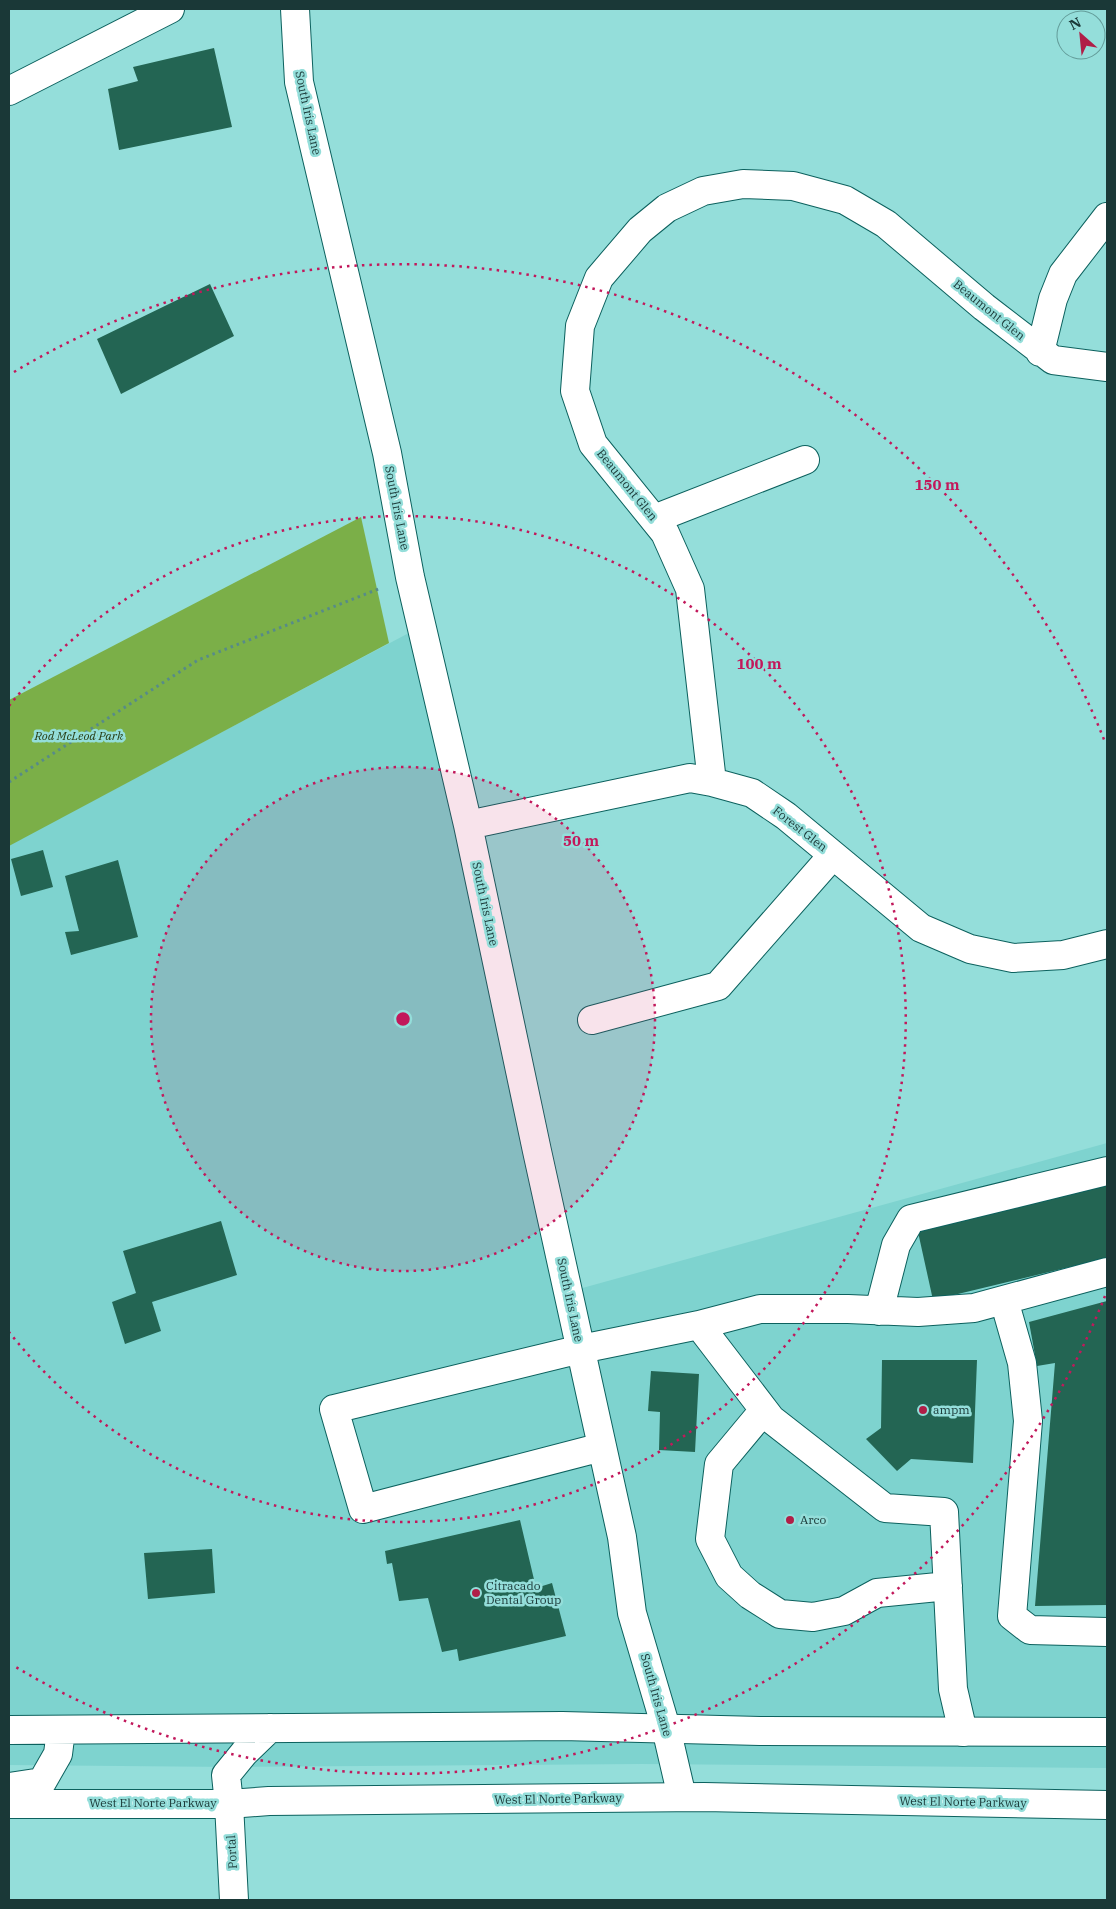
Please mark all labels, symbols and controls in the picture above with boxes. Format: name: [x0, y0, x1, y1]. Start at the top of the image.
north arrow: [1056, 10, 1106, 60]
text: N: [1066, 13, 1084, 34]
street label: South Iris Lane: [292, 70, 325, 156]
street label: Beaumont Glen: [950, 276, 1028, 343]
street label: Beaumont Glen: [594, 446, 661, 524]
street label: South Iris Lane: [382, 465, 413, 551]
text: 150 m: [914, 475, 960, 494]
text: 100 m: [736, 654, 782, 673]
park label: Rod McLeod Park: [34, 728, 124, 743]
street label: Forest Glen: [770, 803, 831, 855]
text: 50 m: [563, 831, 599, 850]
street label: South Iris Lane: [469, 861, 502, 947]
centre of rings: [394, 1010, 412, 1028]
street label: South Iris Lane: [554, 1257, 587, 1343]
place label: ampm: [933, 1402, 970, 1417]
marker: ampm: [917, 1404, 929, 1416]
place label: Arco: [800, 1512, 827, 1527]
marker: Arco: [784, 1514, 796, 1526]
place label: Citracado Dental Group: [486, 1578, 561, 1607]
marker: Citracado Dental Group: [470, 1587, 482, 1599]
street label: South Iris Lane: [637, 1652, 675, 1738]
street label: West El Norte Parkway: [494, 1790, 622, 1807]
street label: West El Norte Parkway: [899, 1793, 1028, 1810]
street label: West El Norte Parkway: [89, 1795, 217, 1810]
street label: Portal: [223, 1834, 240, 1869]

